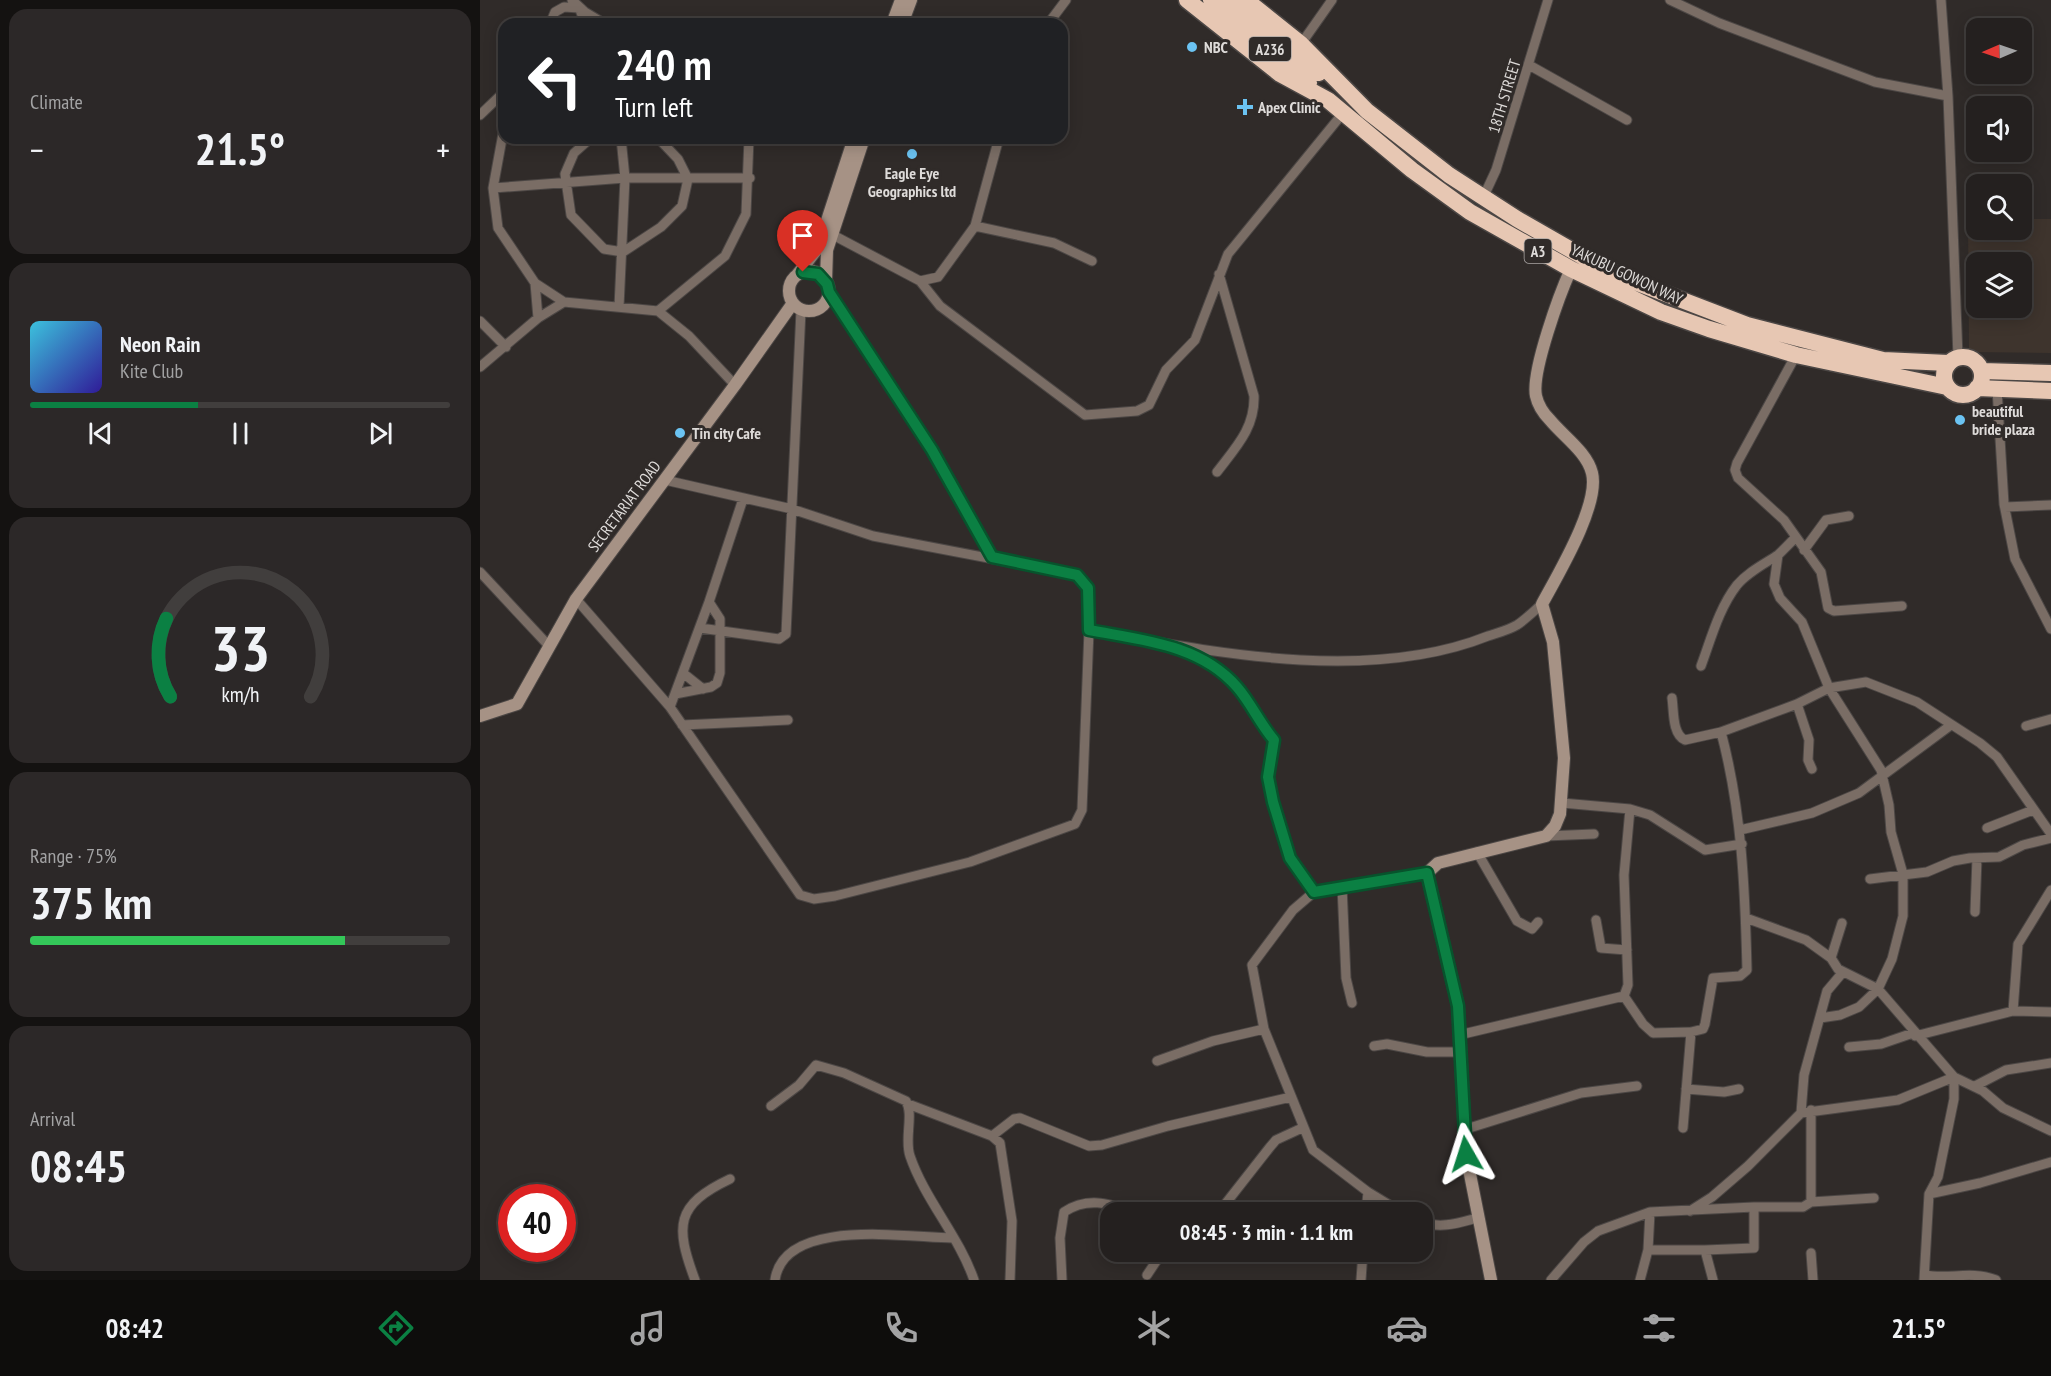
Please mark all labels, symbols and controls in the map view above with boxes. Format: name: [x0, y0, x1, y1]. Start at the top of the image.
north arrow: [1966, 18, 2032, 84]
map controls: [1966, 18, 2032, 318]
text: 240 m: [615, 37, 712, 92]
place label: NBC: [1204, 37, 1228, 57]
road number: A236: [1249, 37, 1291, 61]
marker: NBC: [1185, 40, 1199, 54]
icon: left: [516, 42, 594, 120]
street label: 18TH STREET: [1483, 57, 1525, 135]
text: Climate: [30, 89, 83, 115]
text: Turn left: [615, 90, 693, 124]
button: sound: [1966, 96, 2032, 162]
place label: Apex Clinic: [1257, 97, 1321, 117]
marker: Apex Clinic: [1236, 98, 1254, 116]
text: 21.5°: [195, 119, 285, 177]
text: −: [30, 128, 44, 171]
text: +: [436, 128, 450, 171]
marker: Eagle Eye Geographics ltd: [905, 147, 919, 161]
place label: Eagle Eye Geographics ltd: [868, 163, 956, 201]
button: search: [1966, 174, 2032, 240]
pin: [777, 210, 828, 272]
icon: arrive: [786, 219, 819, 252]
road number: A3: [1524, 239, 1552, 263]
street label: YAKUBU GOWON WAY: [1568, 239, 1687, 309]
button: layers: [1966, 252, 2032, 318]
text: Neon Rain: [120, 330, 200, 358]
text: Kite Club: [120, 358, 183, 384]
place label: beautiful bride plaza: [1972, 401, 2035, 439]
marker: beautiful bride plaza: [1953, 413, 1967, 427]
icon: previous: [84, 417, 117, 450]
icon: pause: [224, 417, 257, 450]
icon: next: [364, 417, 397, 450]
place label: Tin city Cafe: [692, 423, 761, 443]
marker: Tin city Cafe: [673, 426, 687, 440]
street label: SECRETARIAT ROAD: [583, 456, 665, 556]
text: 33: [210, 607, 270, 688]
text: km/h: [221, 680, 259, 708]
text: Range · 75%: [30, 843, 117, 869]
text: 375 km: [30, 873, 152, 931]
text: Arrival: [30, 1106, 75, 1132]
position arrow: [1434, 1122, 1498, 1186]
text: 08:45: [30, 1136, 127, 1194]
speed limit sign: 40: [498, 1184, 576, 1262]
text: 08:45 · 3 min · 1.1 km: [1180, 1218, 1353, 1246]
icon: directions: [375, 1307, 417, 1349]
icon: music: [627, 1307, 669, 1349]
icon: phone: [880, 1307, 922, 1349]
icon: climate: [1133, 1307, 1175, 1349]
icon: car: [1386, 1307, 1428, 1349]
icon: filters: [1638, 1307, 1680, 1349]
text: 08:42: [105, 1311, 164, 1345]
text: 21.5°: [1891, 1311, 1946, 1345]

